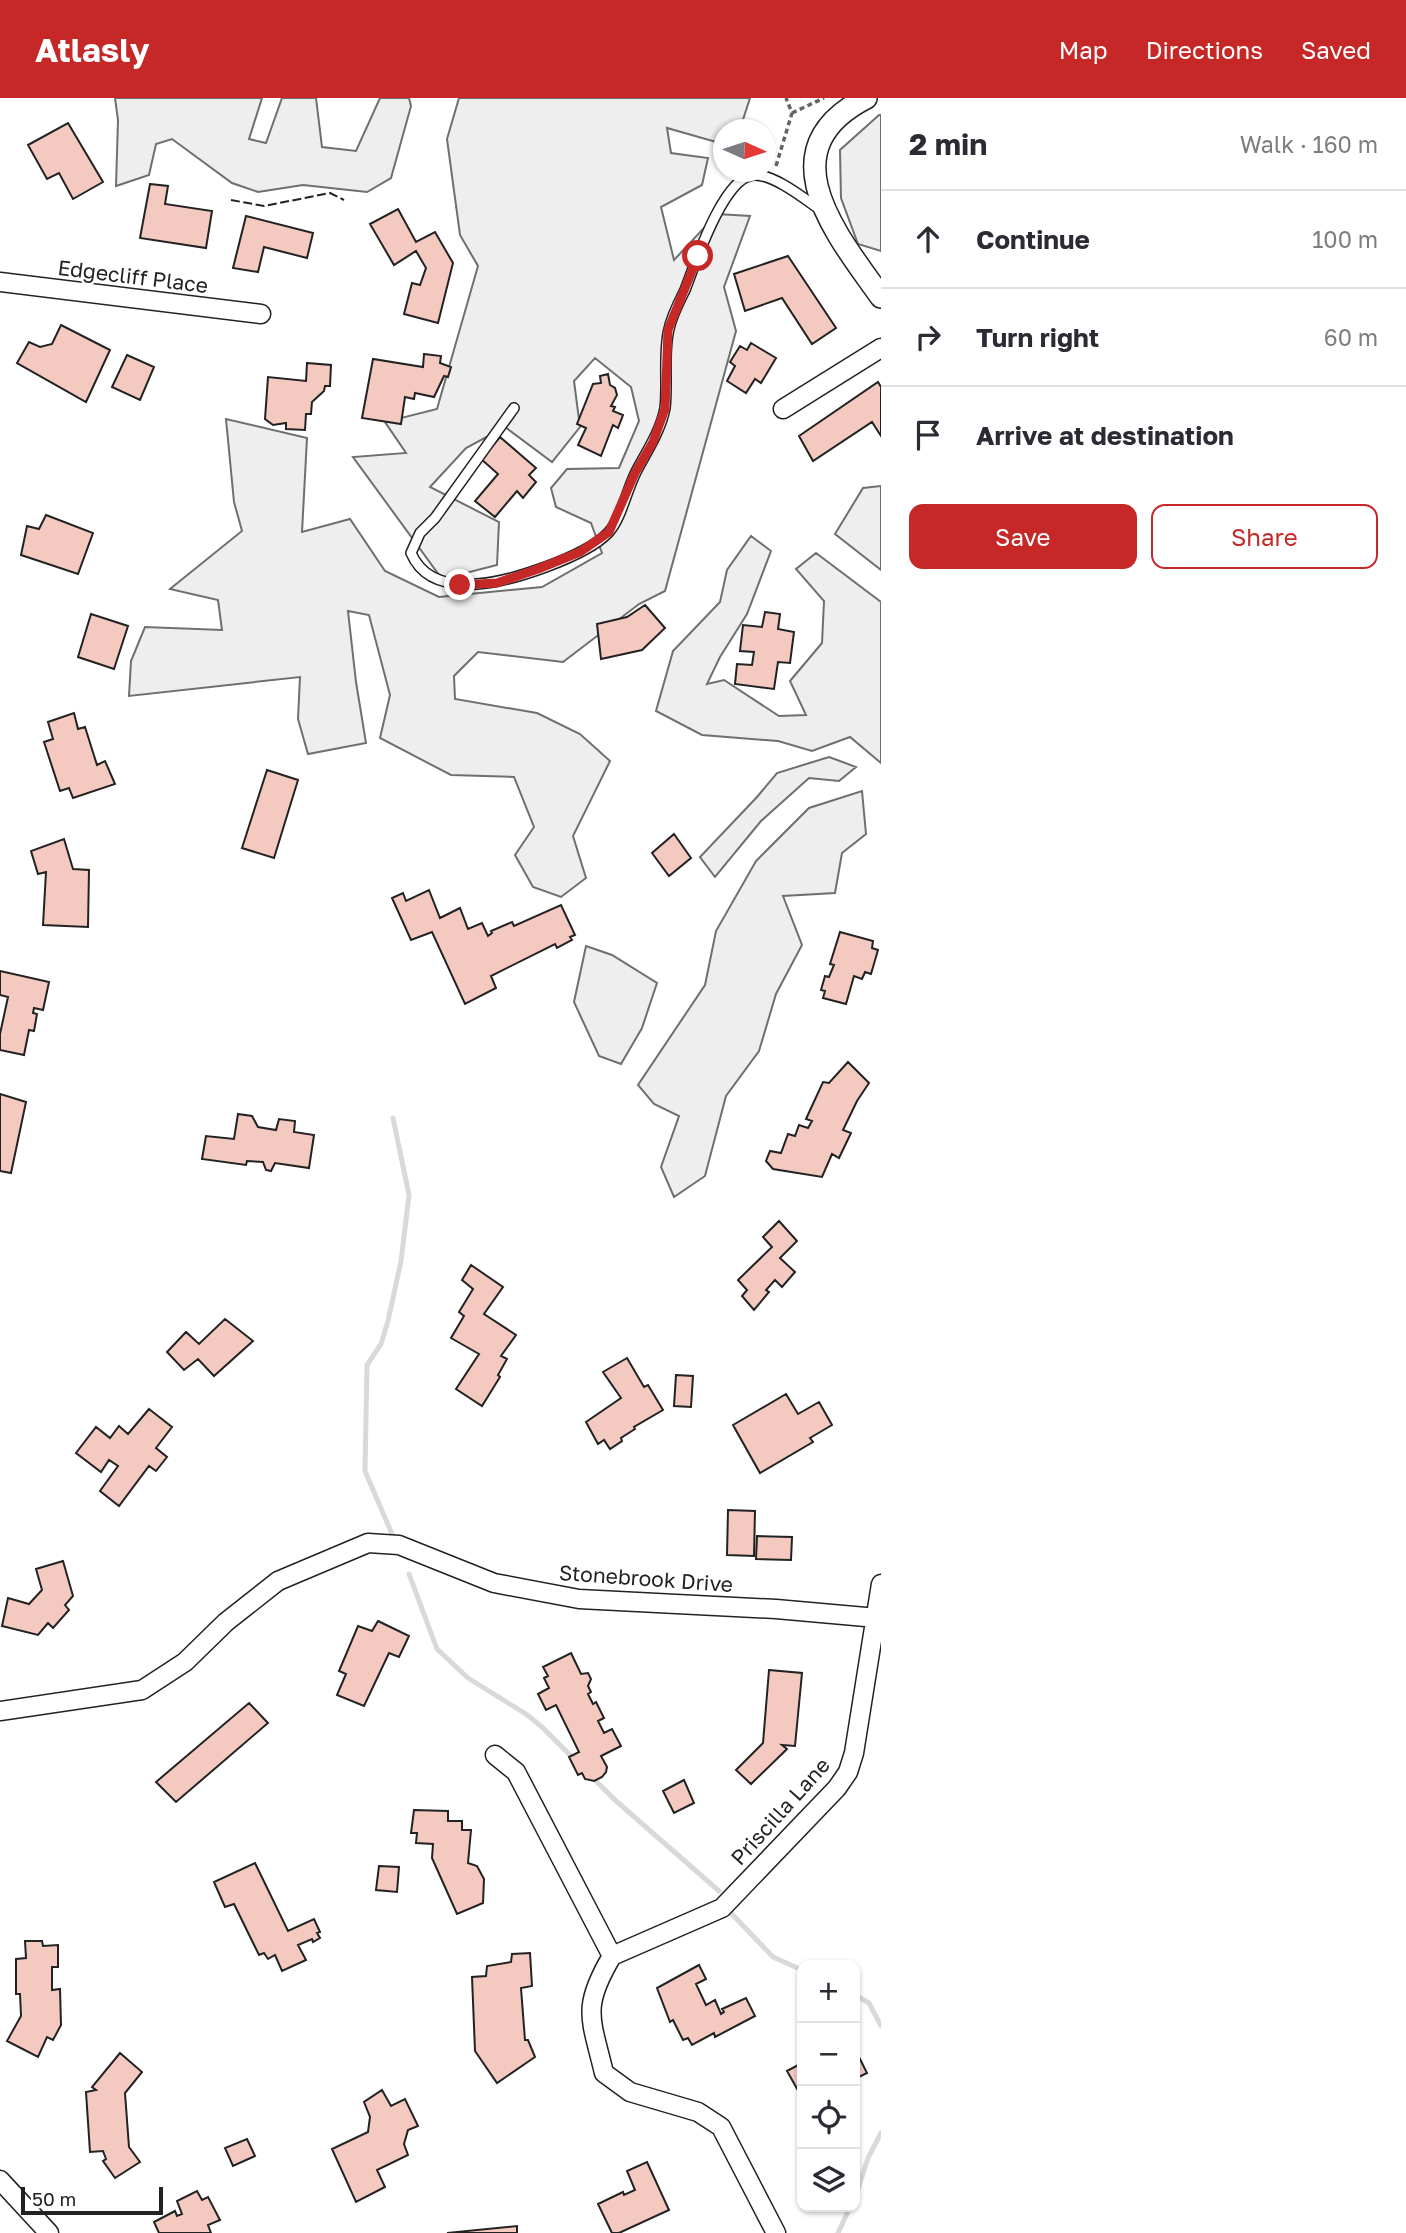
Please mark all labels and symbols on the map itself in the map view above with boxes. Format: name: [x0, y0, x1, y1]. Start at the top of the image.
north arrow: [713, 119, 776, 182]
route start: [682, 240, 713, 271]
street label: Edgecliff Place: [56, 254, 210, 298]
route end: [444, 569, 475, 600]
street label: Stonebrook Drive: [558, 1559, 734, 1597]
street label: Priscilla Lane: [725, 1752, 835, 1870]
scale bar: [21, 2184, 163, 2216]

